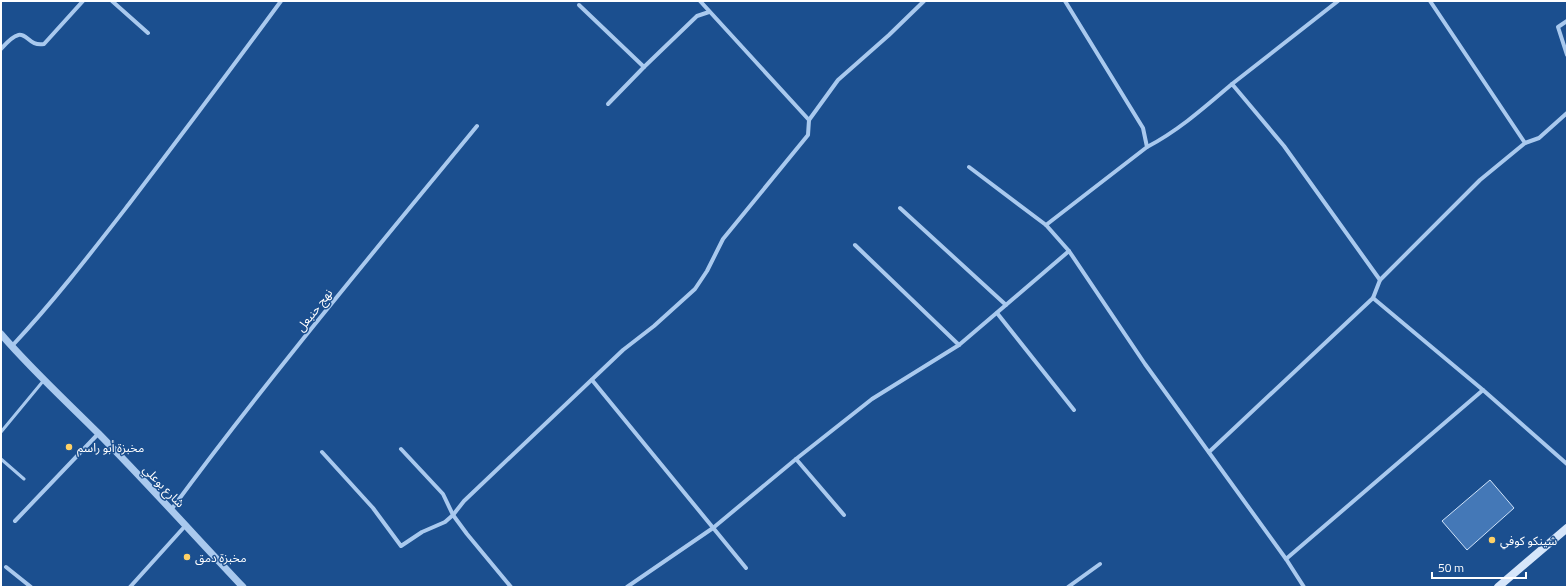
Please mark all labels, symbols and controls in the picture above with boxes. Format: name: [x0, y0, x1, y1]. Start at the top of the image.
street label: نهج حنبعل: [291, 284, 337, 336]
place label: مخبزة أبو راسم: [77, 438, 144, 457]
marker: مخبزة أبو راسم: [64, 442, 74, 452]
street label: شارع بوعلي: [138, 460, 189, 512]
place label: شينكو كوفي: [1500, 531, 1557, 550]
marker: شينكو كوفي: [1487, 535, 1497, 545]
place label: مخبزة دمق: [195, 548, 247, 567]
marker: مخبزة دمق: [182, 552, 192, 562]
scale bar: [1432, 554, 1526, 580]
text: 50 m: [1438, 558, 1464, 577]

